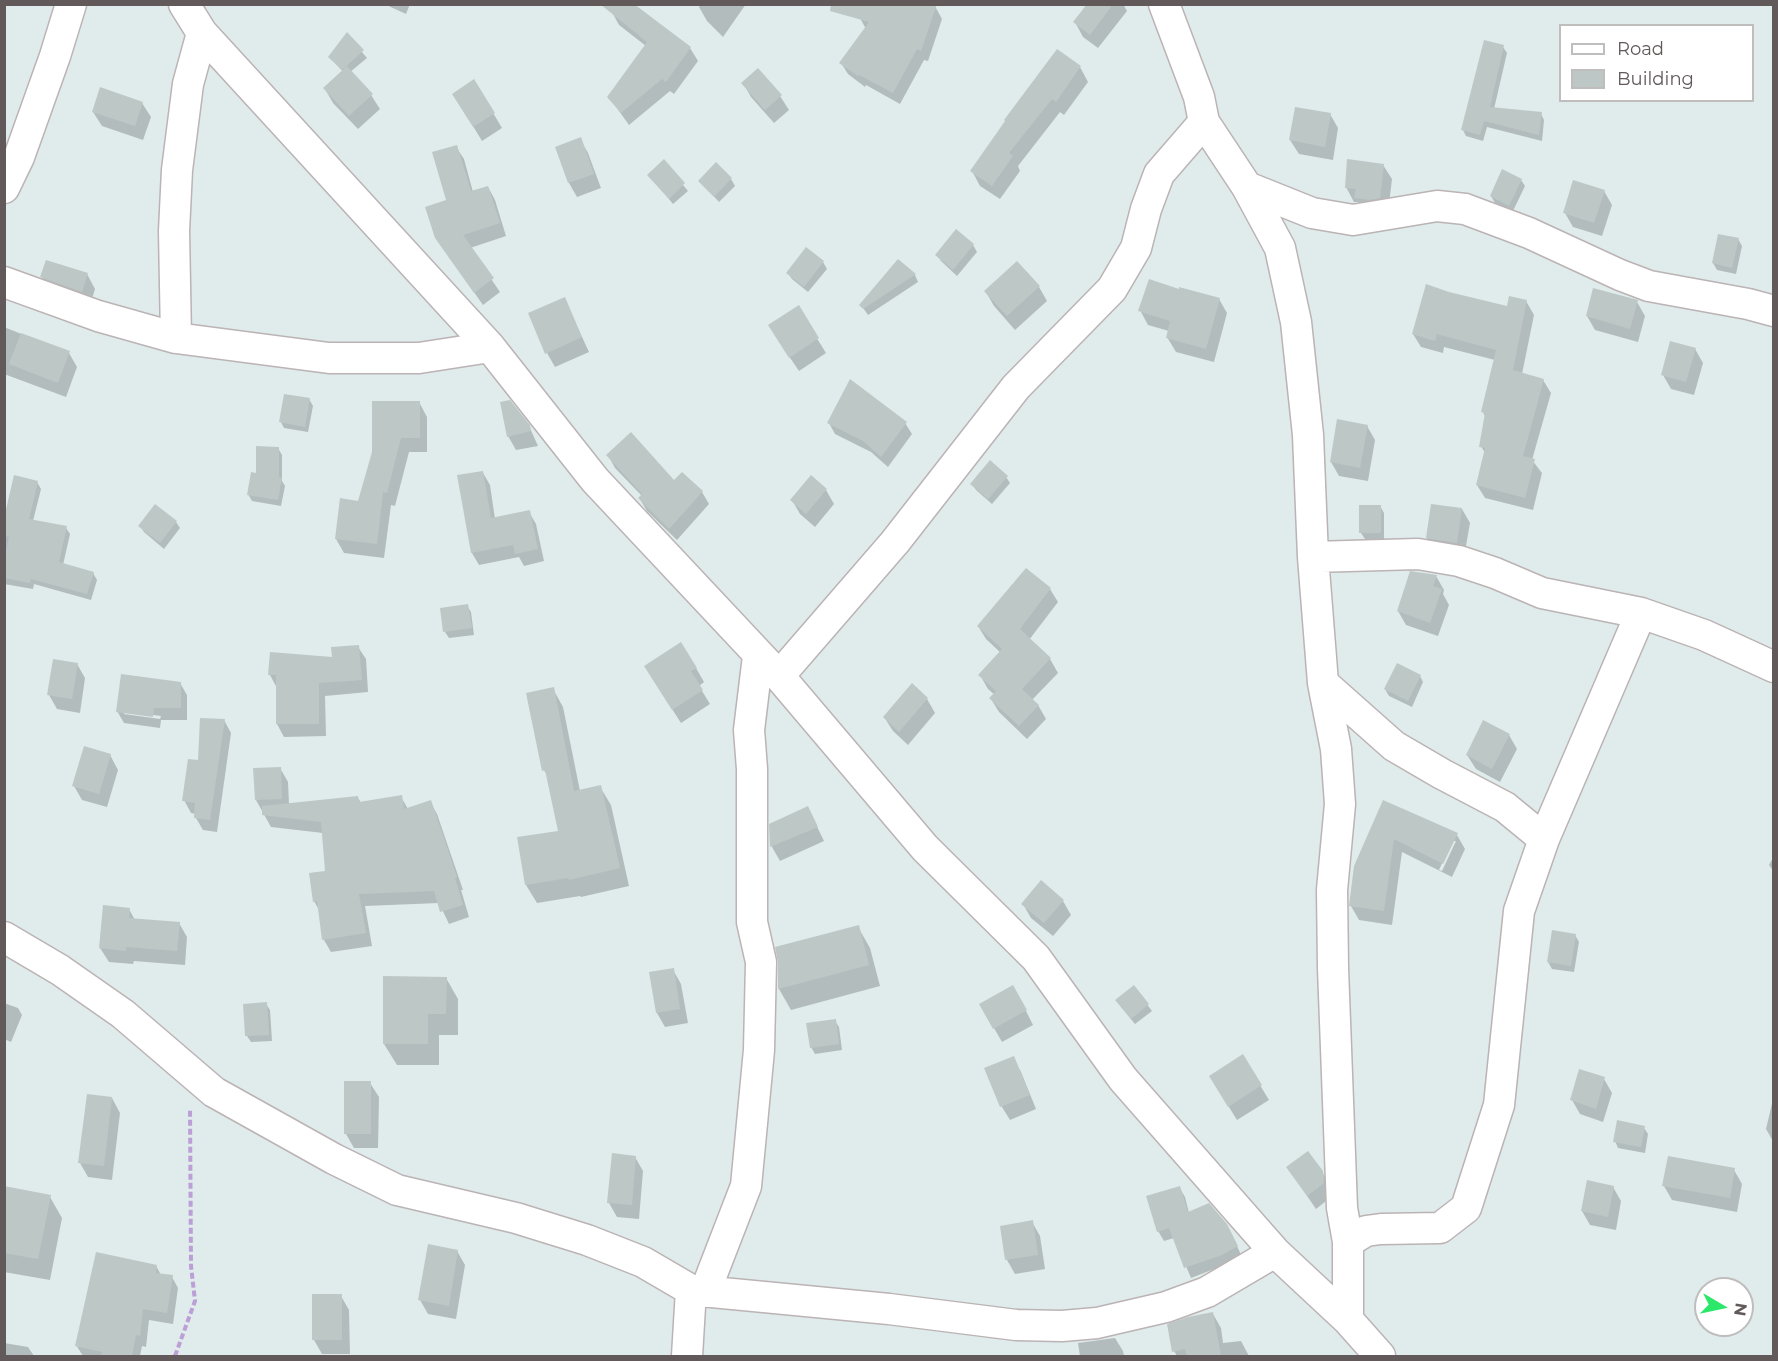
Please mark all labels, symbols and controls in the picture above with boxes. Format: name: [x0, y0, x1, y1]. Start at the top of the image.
legend: [1559, 24, 1754, 102]
text: Road: [1617, 38, 1664, 60]
text: Building: [1617, 68, 1694, 90]
north arrow: [1694, 1277, 1754, 1337]
text: N: [1730, 1302, 1751, 1317]

